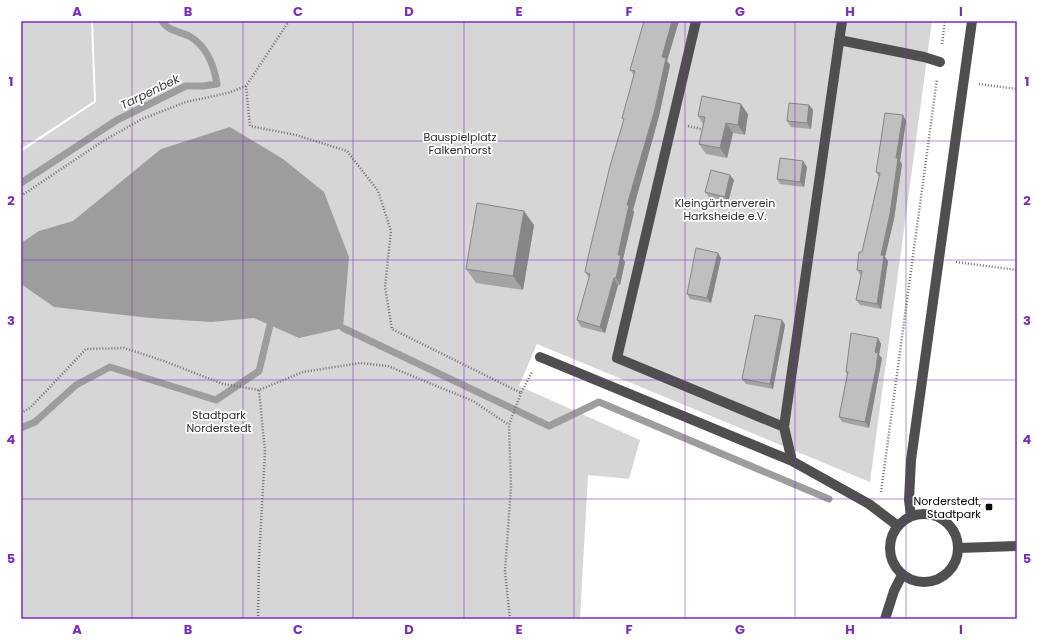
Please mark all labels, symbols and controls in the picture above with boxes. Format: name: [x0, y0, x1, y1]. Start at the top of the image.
text: A: [72, 2, 82, 21]
text: B: [184, 2, 193, 21]
text: C: [293, 2, 303, 21]
text: D: [404, 2, 414, 21]
text: E: [515, 2, 523, 21]
text: F: [625, 2, 633, 21]
text: G: [735, 2, 745, 21]
text: H: [845, 2, 855, 21]
text: I: [959, 2, 963, 21]
water label: Tarpenbek: [117, 70, 183, 113]
text: 1: [9, 72, 13, 91]
text: 1: [1025, 72, 1029, 91]
park label: Bauspielplatz Falkenhorst: [423, 129, 497, 158]
text: 2: [7, 191, 15, 210]
text: 2: [1023, 191, 1031, 210]
park label: Kleingärtnerverein Harksheide e.V.: [675, 195, 775, 224]
text: 3: [7, 311, 15, 330]
text: 3: [1023, 311, 1031, 330]
park label: Stadtpark Norderstedt: [186, 407, 252, 436]
text: 4: [7, 430, 16, 449]
text: 4: [1023, 430, 1032, 449]
place label: Norderstedt, Stadtpark: [914, 493, 981, 522]
marker: Norderstedt, Stadtpark: [984, 502, 994, 512]
text: 5: [7, 549, 15, 568]
text: 5: [1023, 549, 1031, 568]
text: A: [72, 620, 82, 639]
text: B: [184, 620, 193, 639]
text: C: [293, 620, 303, 639]
text: D: [404, 620, 414, 639]
text: E: [515, 620, 523, 639]
text: F: [625, 620, 633, 639]
text: G: [735, 620, 745, 639]
text: H: [845, 620, 855, 639]
text: I: [959, 620, 963, 639]

